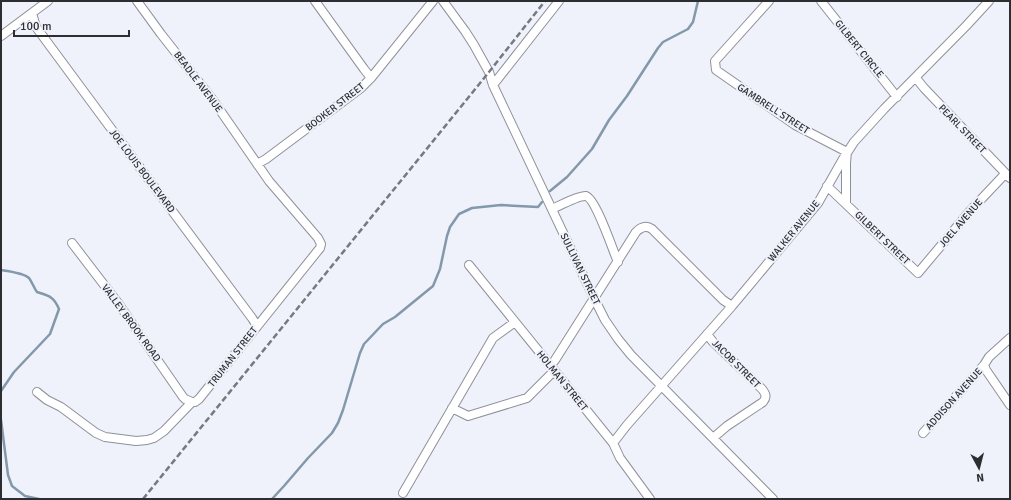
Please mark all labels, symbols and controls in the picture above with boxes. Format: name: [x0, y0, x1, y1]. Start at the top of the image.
scale bar: [14, 12, 129, 38]
street label: GILBERT CIRCLE: [832, 18, 886, 81]
text: 100 m: [20, 19, 52, 34]
street label: BEADLE AVENUE: [171, 49, 225, 115]
street label: BOOKER STREET: [303, 80, 367, 134]
street label: GAMBRELL STREET: [735, 81, 811, 137]
street label: PEARL STREET: [936, 102, 988, 156]
street label: JOE LOUIS BOULEVARD: [107, 127, 177, 215]
street label: JOEL AVENUE: [937, 196, 985, 250]
street label: WALKER AVENUE: [766, 198, 823, 264]
street label: GILBERT STREET: [852, 209, 912, 267]
street label: SULLIVAN STREET: [557, 231, 603, 307]
street label: VALLEY BROOK ROAD: [99, 282, 163, 364]
street label: TRUMAN STREET: [206, 324, 260, 389]
street label: JACOB STREET: [709, 337, 763, 391]
street label: HOLMAN STREET: [534, 348, 590, 414]
street label: ADDISON AVENUE: [923, 365, 985, 432]
north arrow: [959, 448, 999, 488]
text: N: [976, 471, 985, 484]

